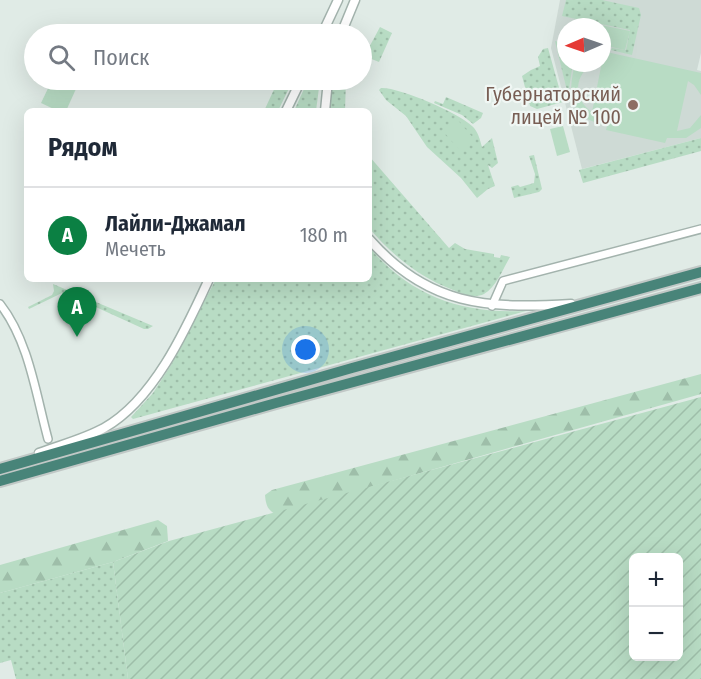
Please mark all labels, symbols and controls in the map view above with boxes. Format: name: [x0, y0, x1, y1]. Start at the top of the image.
north arrow: [557, 18, 611, 72]
search box: [24, 24, 372, 90]
icon: search: [45, 41, 78, 74]
text: Поиск: [93, 44, 149, 71]
place label: Губернаторский лицей № 100: [485, 82, 621, 129]
marker: Губернаторский лицей № 100: [626, 98, 640, 112]
text: Рядом: [48, 132, 117, 163]
text: Лайли-Джамал: [105, 210, 246, 237]
text: A: [62, 223, 73, 247]
text: 180 m: [300, 223, 348, 247]
text: Мечеть: [105, 237, 166, 261]
pin: A: [58, 288, 97, 337]
your location: [291, 335, 320, 364]
map controls: [629, 553, 683, 661]
button: +: [629, 553, 683, 607]
button: −: [629, 607, 683, 661]

